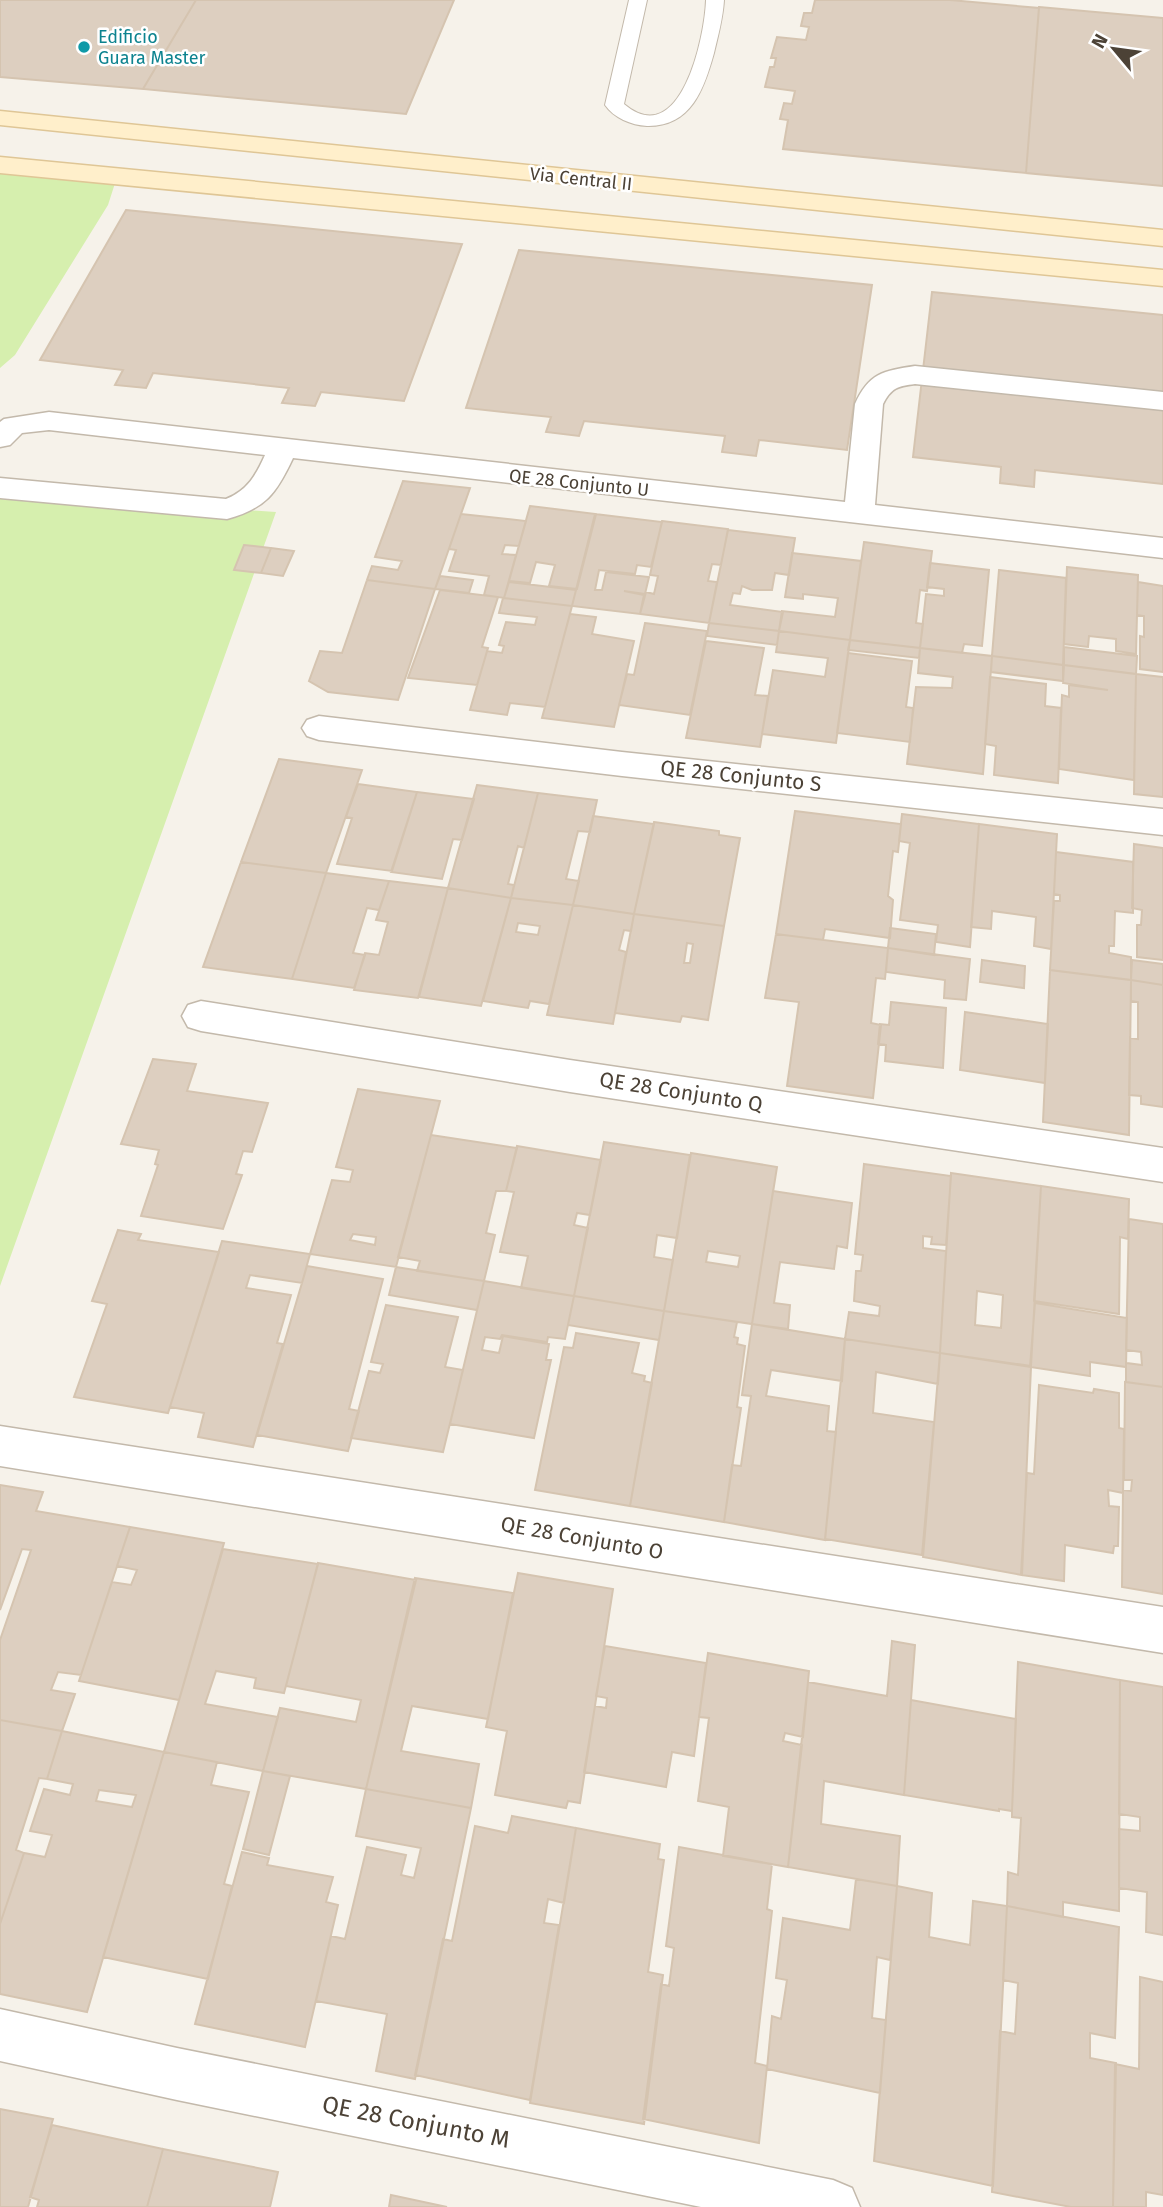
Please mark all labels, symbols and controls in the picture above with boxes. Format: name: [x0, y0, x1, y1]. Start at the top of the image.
north arrow: [1079, 14, 1149, 84]
place label: Edificio Guara Master: [98, 26, 206, 69]
text: N: [1086, 30, 1113, 52]
marker: Edificio Guara Master: [76, 39, 92, 55]
street label: Via Central II: [529, 163, 633, 195]
street label: QE 28 Conjunto U: [508, 465, 650, 501]
street label: QE 28 Conjunto S: [659, 755, 823, 797]
street label: QE 28 Conjunto Q: [598, 1066, 764, 1118]
street label: QE 28 Conjunto O: [499, 1511, 665, 1565]
street label: QE 28 Conjunto M: [320, 2090, 512, 2154]

